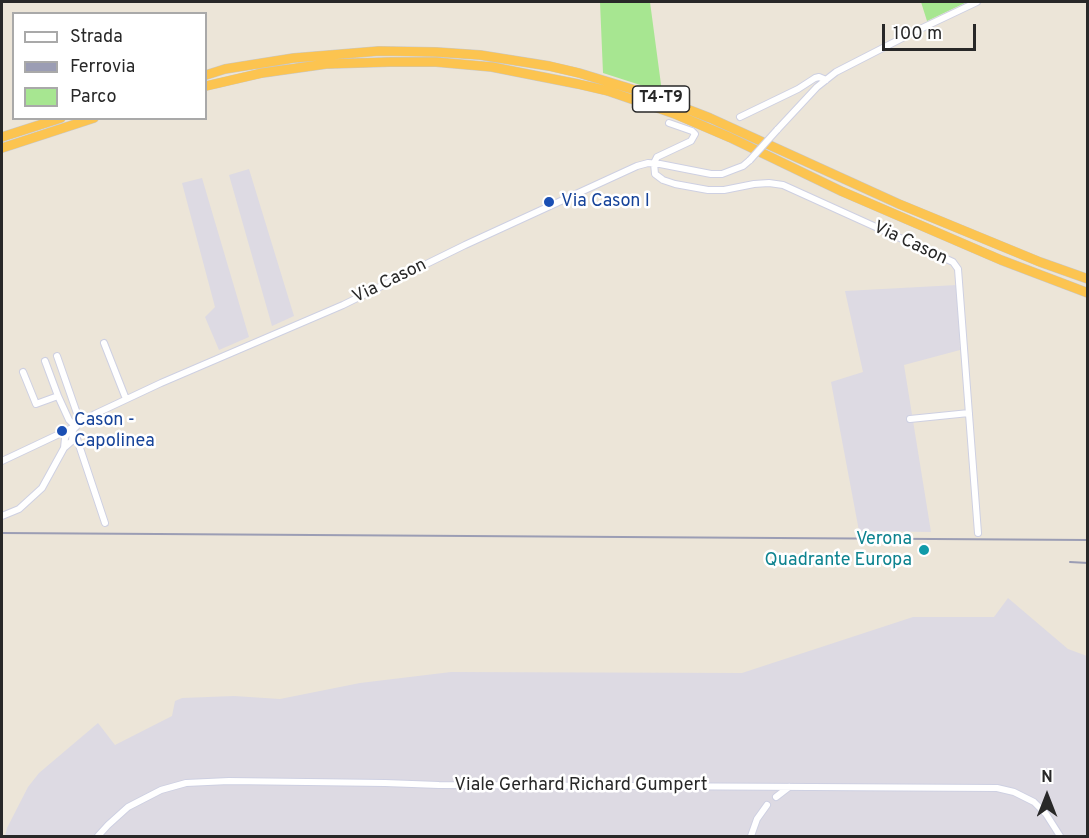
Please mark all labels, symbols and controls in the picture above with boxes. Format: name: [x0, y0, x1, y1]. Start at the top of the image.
legend: [12, 12, 207, 120]
scale bar: [885, 12, 980, 50]
text: 100 m: [893, 23, 942, 46]
text: Strada: [70, 26, 123, 49]
text: Ferrovia: [70, 56, 135, 79]
text: Parco: [70, 86, 116, 109]
road number: T4-T9: [632, 86, 690, 112]
place label: Via Cason I: [561, 191, 650, 213]
marker: Via Cason I: [542, 195, 556, 209]
street label: Via Cason: [869, 217, 951, 271]
street label: Via Cason: [350, 255, 430, 309]
place label: Cason - Capolinea: [74, 410, 155, 452]
marker: Cason - Capolinea: [55, 424, 69, 438]
place label: Verona Quadrante Europa: [765, 529, 912, 572]
marker: Verona Quadrante Europa: [917, 543, 931, 557]
north arrow: [1017, 766, 1077, 826]
text: N: [1041, 768, 1053, 788]
street label: Viale Gerhard Richard Gumpert: [454, 775, 708, 797]

